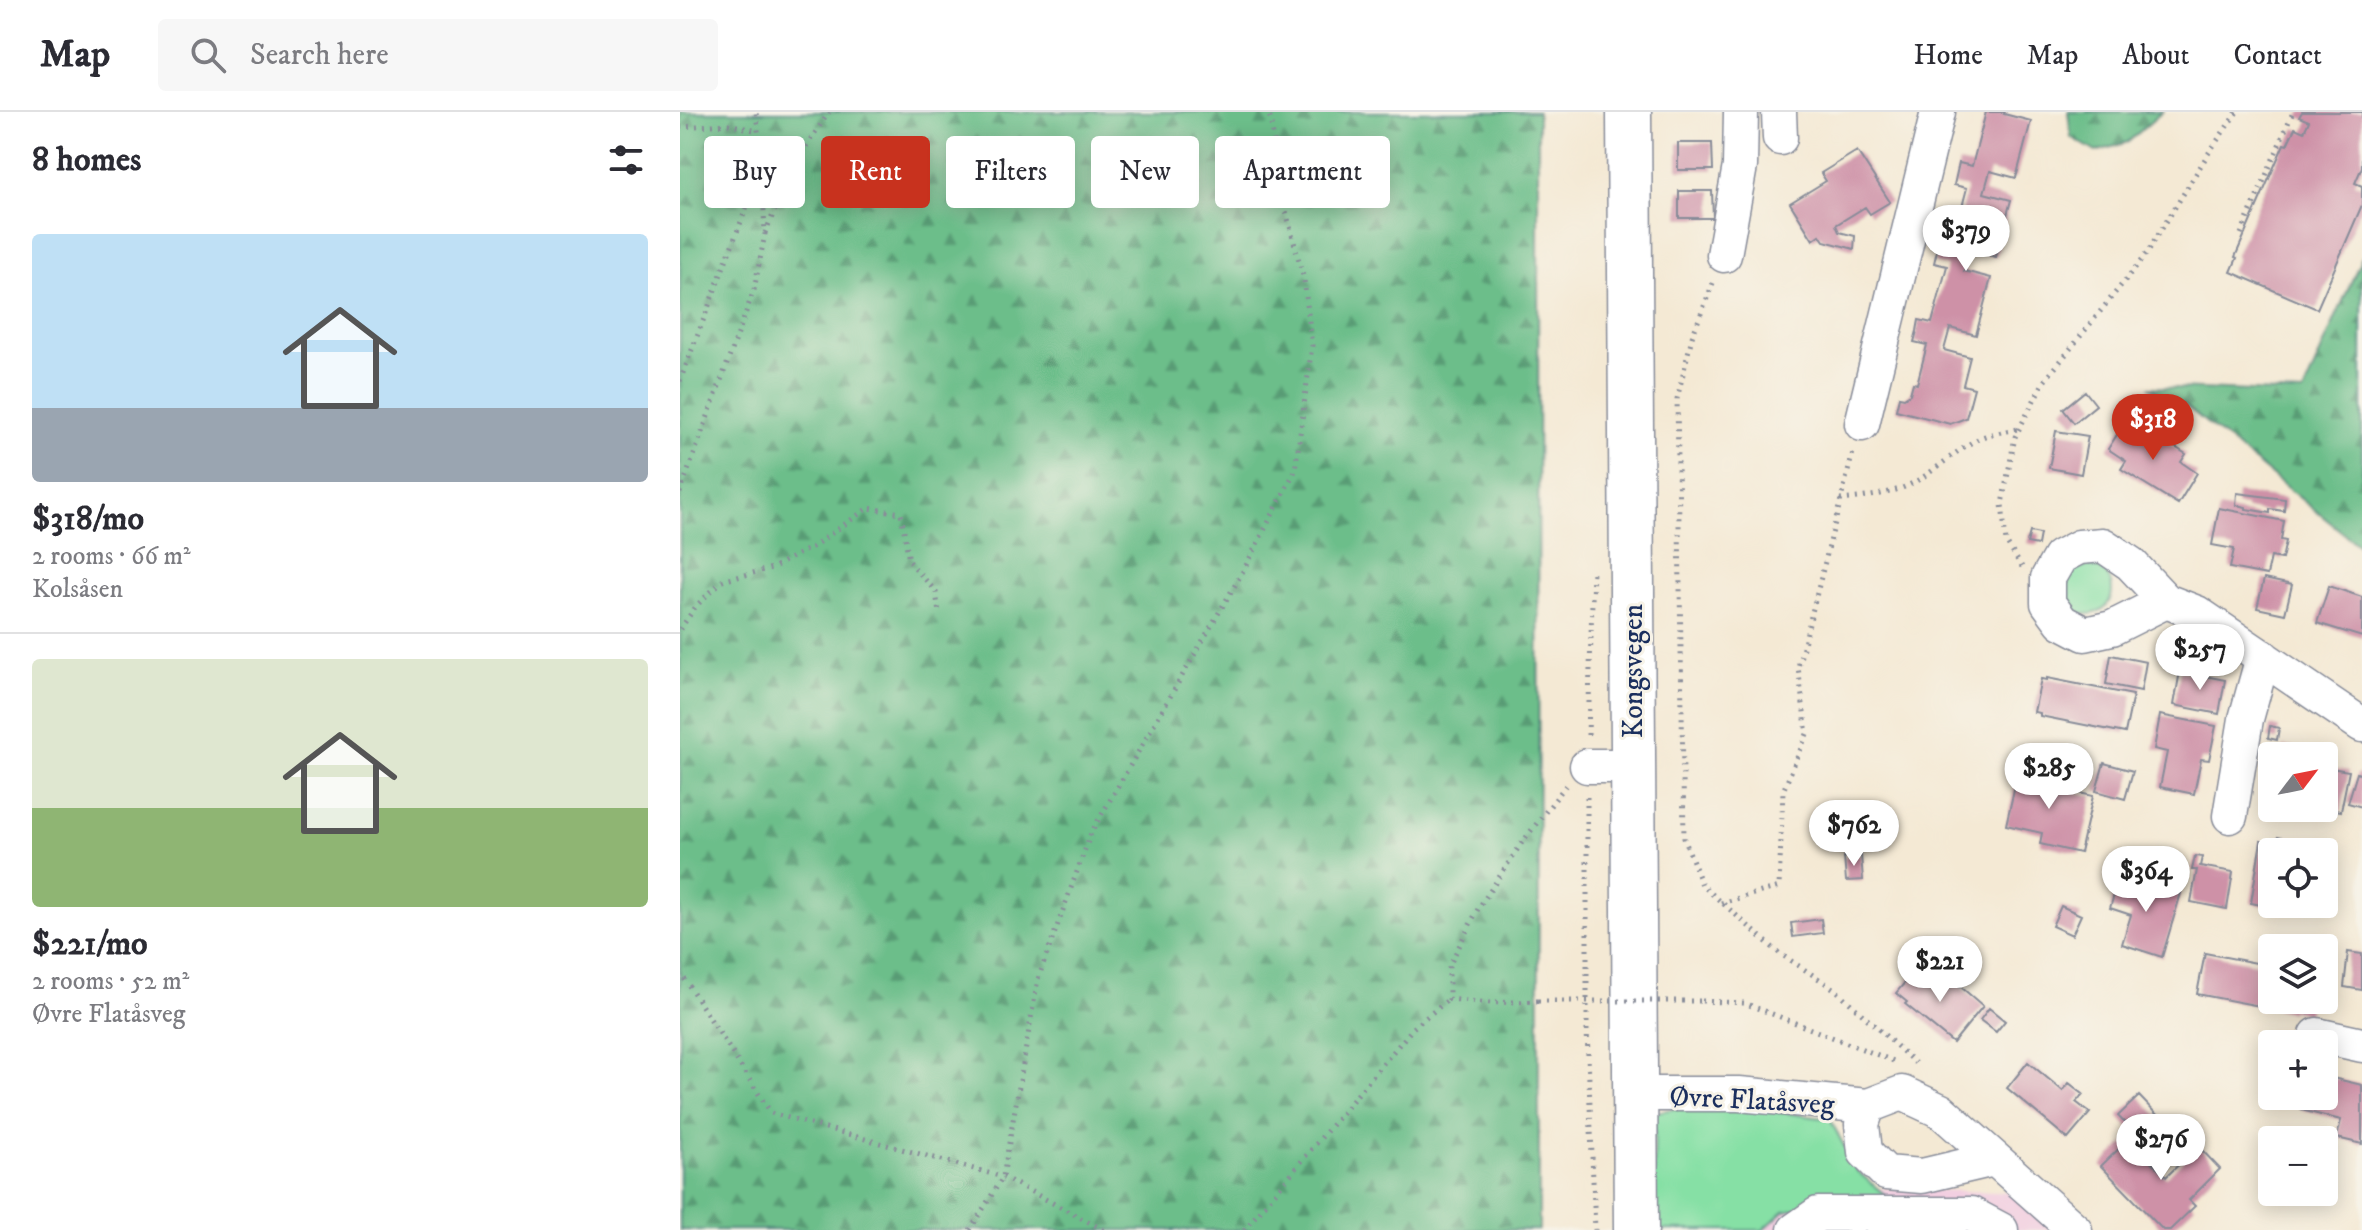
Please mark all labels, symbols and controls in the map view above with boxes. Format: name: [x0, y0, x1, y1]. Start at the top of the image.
search box: [158, 19, 718, 91]
text: Map: [40, 31, 110, 79]
icon: search: [186, 33, 230, 77]
text: Search here: [250, 37, 389, 74]
text: Home: [1914, 38, 1983, 73]
text: Map: [2027, 38, 2078, 73]
text: About: [2122, 38, 2189, 73]
text: Contact: [2233, 38, 2322, 73]
chip: Buy: [704, 136, 805, 208]
chip: Rent: [821, 136, 930, 208]
chip: Filters: [946, 136, 1075, 208]
chip: New: [1091, 136, 1199, 208]
chip: Apartment: [1215, 136, 1390, 208]
icon: filters: [604, 138, 648, 182]
text: 8 homes: [32, 139, 141, 181]
pin: $379: [1919, 205, 2013, 273]
text: $379: [1941, 214, 1991, 247]
icon: home: [268, 286, 412, 430]
pin: $318: [2106, 394, 2200, 462]
text: $318: [2130, 403, 2176, 436]
text: $318/mo: [32, 498, 144, 540]
text: 2 rooms · 66 m²: [32, 540, 191, 573]
text: Kolsåsen: [32, 573, 123, 606]
street label: Kongsvegen: [1616, 603, 1651, 738]
pin: $257: [2153, 624, 2247, 692]
text: $257: [2173, 633, 2227, 666]
icon: home: [268, 711, 412, 855]
north arrow: [2258, 742, 2338, 822]
map controls: [2258, 742, 2338, 1206]
pin: $285: [2002, 743, 2096, 811]
text: $285: [2023, 752, 2075, 785]
pin: $762: [1807, 800, 1901, 868]
text: $762: [1827, 809, 1881, 842]
button: locate: [2258, 838, 2338, 918]
pin: $364: [2099, 846, 2193, 914]
text: $364: [2120, 855, 2172, 888]
text: $221/mo: [32, 923, 148, 965]
button: layers: [2258, 934, 2338, 1014]
pin: $221: [1893, 936, 1987, 1004]
text: $221: [1915, 945, 1965, 978]
text: 2 rooms · 52 m²: [32, 965, 189, 998]
text: Øvre Flatåsveg: [32, 998, 186, 1031]
button: +: [2258, 1030, 2338, 1110]
street label: Øvre Flatåsveg: [1668, 1079, 1836, 1122]
pin: $276: [2114, 1114, 2208, 1182]
text: $276: [2134, 1123, 2188, 1156]
button: −: [2258, 1126, 2338, 1206]

